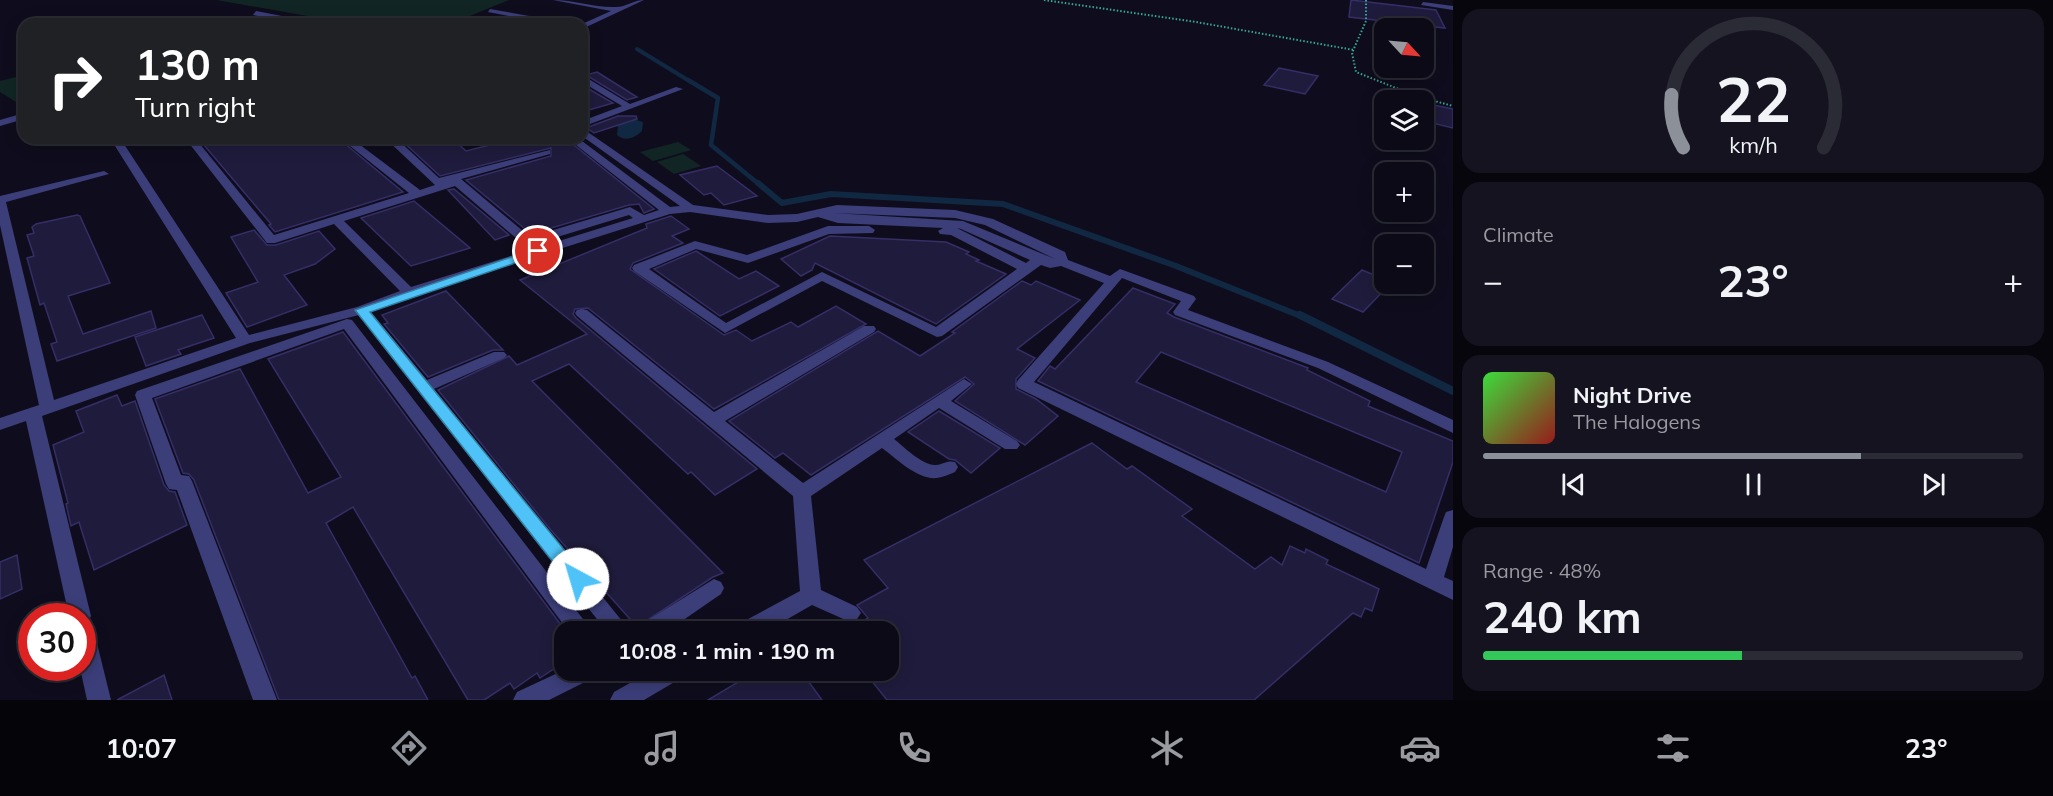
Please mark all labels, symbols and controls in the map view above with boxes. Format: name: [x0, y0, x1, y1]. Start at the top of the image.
north arrow: [1374, 18, 1434, 78]
map controls: [1374, 18, 1434, 294]
text: 130 m: [135, 38, 260, 91]
icon: right: [36, 42, 114, 120]
text: 22: [1716, 59, 1790, 138]
text: Turn right: [135, 90, 255, 124]
button: layers: [1374, 90, 1434, 150]
text: km/h: [1729, 131, 1777, 158]
button: +: [1374, 162, 1434, 222]
text: Climate: [1483, 222, 1554, 247]
pin: [512, 225, 563, 276]
icon: arrive: [521, 234, 554, 267]
button: −: [1374, 234, 1434, 294]
text: 23°: [1717, 252, 1789, 308]
text: −: [1483, 260, 1503, 301]
text: +: [2003, 260, 2023, 301]
text: Night Drive: [1573, 381, 1692, 409]
text: The Halogens: [1573, 409, 1701, 434]
icon: previous: [1557, 468, 1590, 501]
icon: pause: [1737, 468, 1770, 501]
icon: next: [1917, 468, 1950, 501]
position arrow: [546, 547, 610, 611]
text: Range · 48%: [1483, 558, 1601, 583]
text: 240 km: [1483, 588, 1642, 644]
speed limit sign: 30: [18, 603, 96, 681]
text: 10:08 · 1 min · 190 m: [618, 637, 835, 665]
icon: directions: [388, 727, 430, 769]
icon: music: [641, 727, 683, 769]
icon: phone: [893, 727, 935, 769]
icon: climate: [1146, 727, 1188, 769]
icon: car: [1399, 727, 1441, 769]
icon: filters: [1652, 727, 1694, 769]
text: 10:07: [105, 731, 177, 765]
text: 23°: [1905, 731, 1947, 765]

